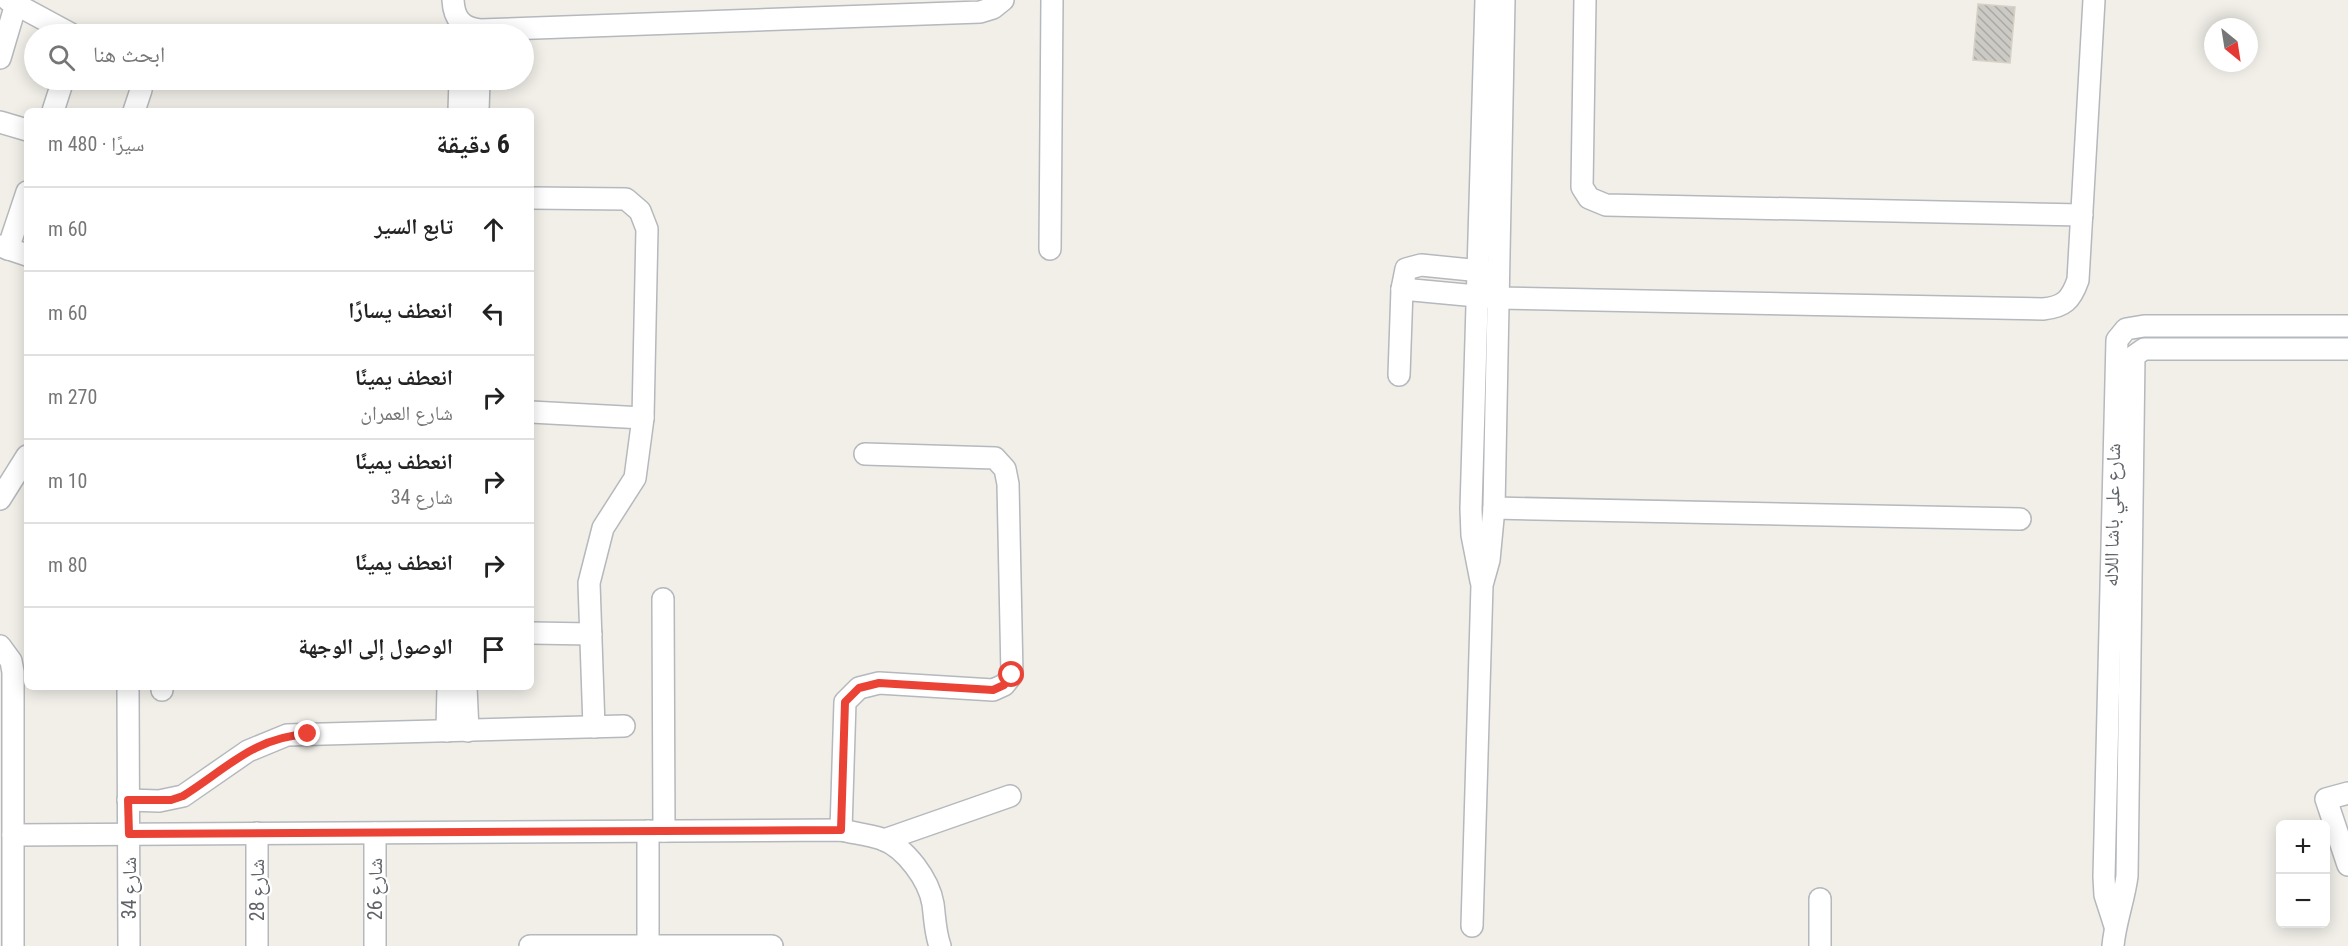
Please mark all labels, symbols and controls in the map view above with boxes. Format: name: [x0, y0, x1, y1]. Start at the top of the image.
north arrow: [2204, 18, 2258, 72]
search box: [24, 24, 534, 90]
icon: search: [45, 41, 78, 74]
text: ابحث هنا: [93, 42, 165, 67]
text: 6 دقيقة: [436, 129, 510, 159]
text: سيرًا · 480 m: [48, 132, 145, 156]
icon: ahead: [477, 213, 510, 246]
text: تابع السير: [375, 214, 453, 239]
text: 60 m: [48, 217, 87, 241]
icon: left: [477, 297, 510, 330]
text: انعطف يسارًا: [348, 298, 453, 323]
text: 60 m: [48, 301, 87, 325]
text: انعطف يمينًا: [355, 365, 453, 390]
icon: right: [477, 381, 510, 414]
text: 270 m: [48, 385, 97, 409]
text: شارع العمران: [360, 401, 453, 425]
street label: شارع علي باشا اللاله: [2099, 443, 2129, 587]
text: انعطف يمينًا: [355, 449, 453, 474]
icon: right: [477, 465, 510, 498]
text: 10 m: [48, 469, 87, 493]
text: شارع 34: [391, 485, 453, 509]
icon: right: [477, 549, 510, 582]
text: انعطف يمينًا: [355, 550, 453, 575]
text: 80 m: [48, 553, 87, 577]
icon: arrive: [477, 633, 510, 666]
text: الوصول إلى الوجهة: [298, 634, 453, 659]
route start: [998, 661, 1024, 687]
route end: [294, 720, 320, 746]
map controls: [2276, 820, 2330, 928]
button: +: [2276, 820, 2330, 874]
street label: شارع 34: [117, 857, 142, 919]
street label: شارع 26: [363, 858, 388, 920]
street label: شارع 28: [245, 859, 270, 921]
button: −: [2276, 874, 2330, 928]

